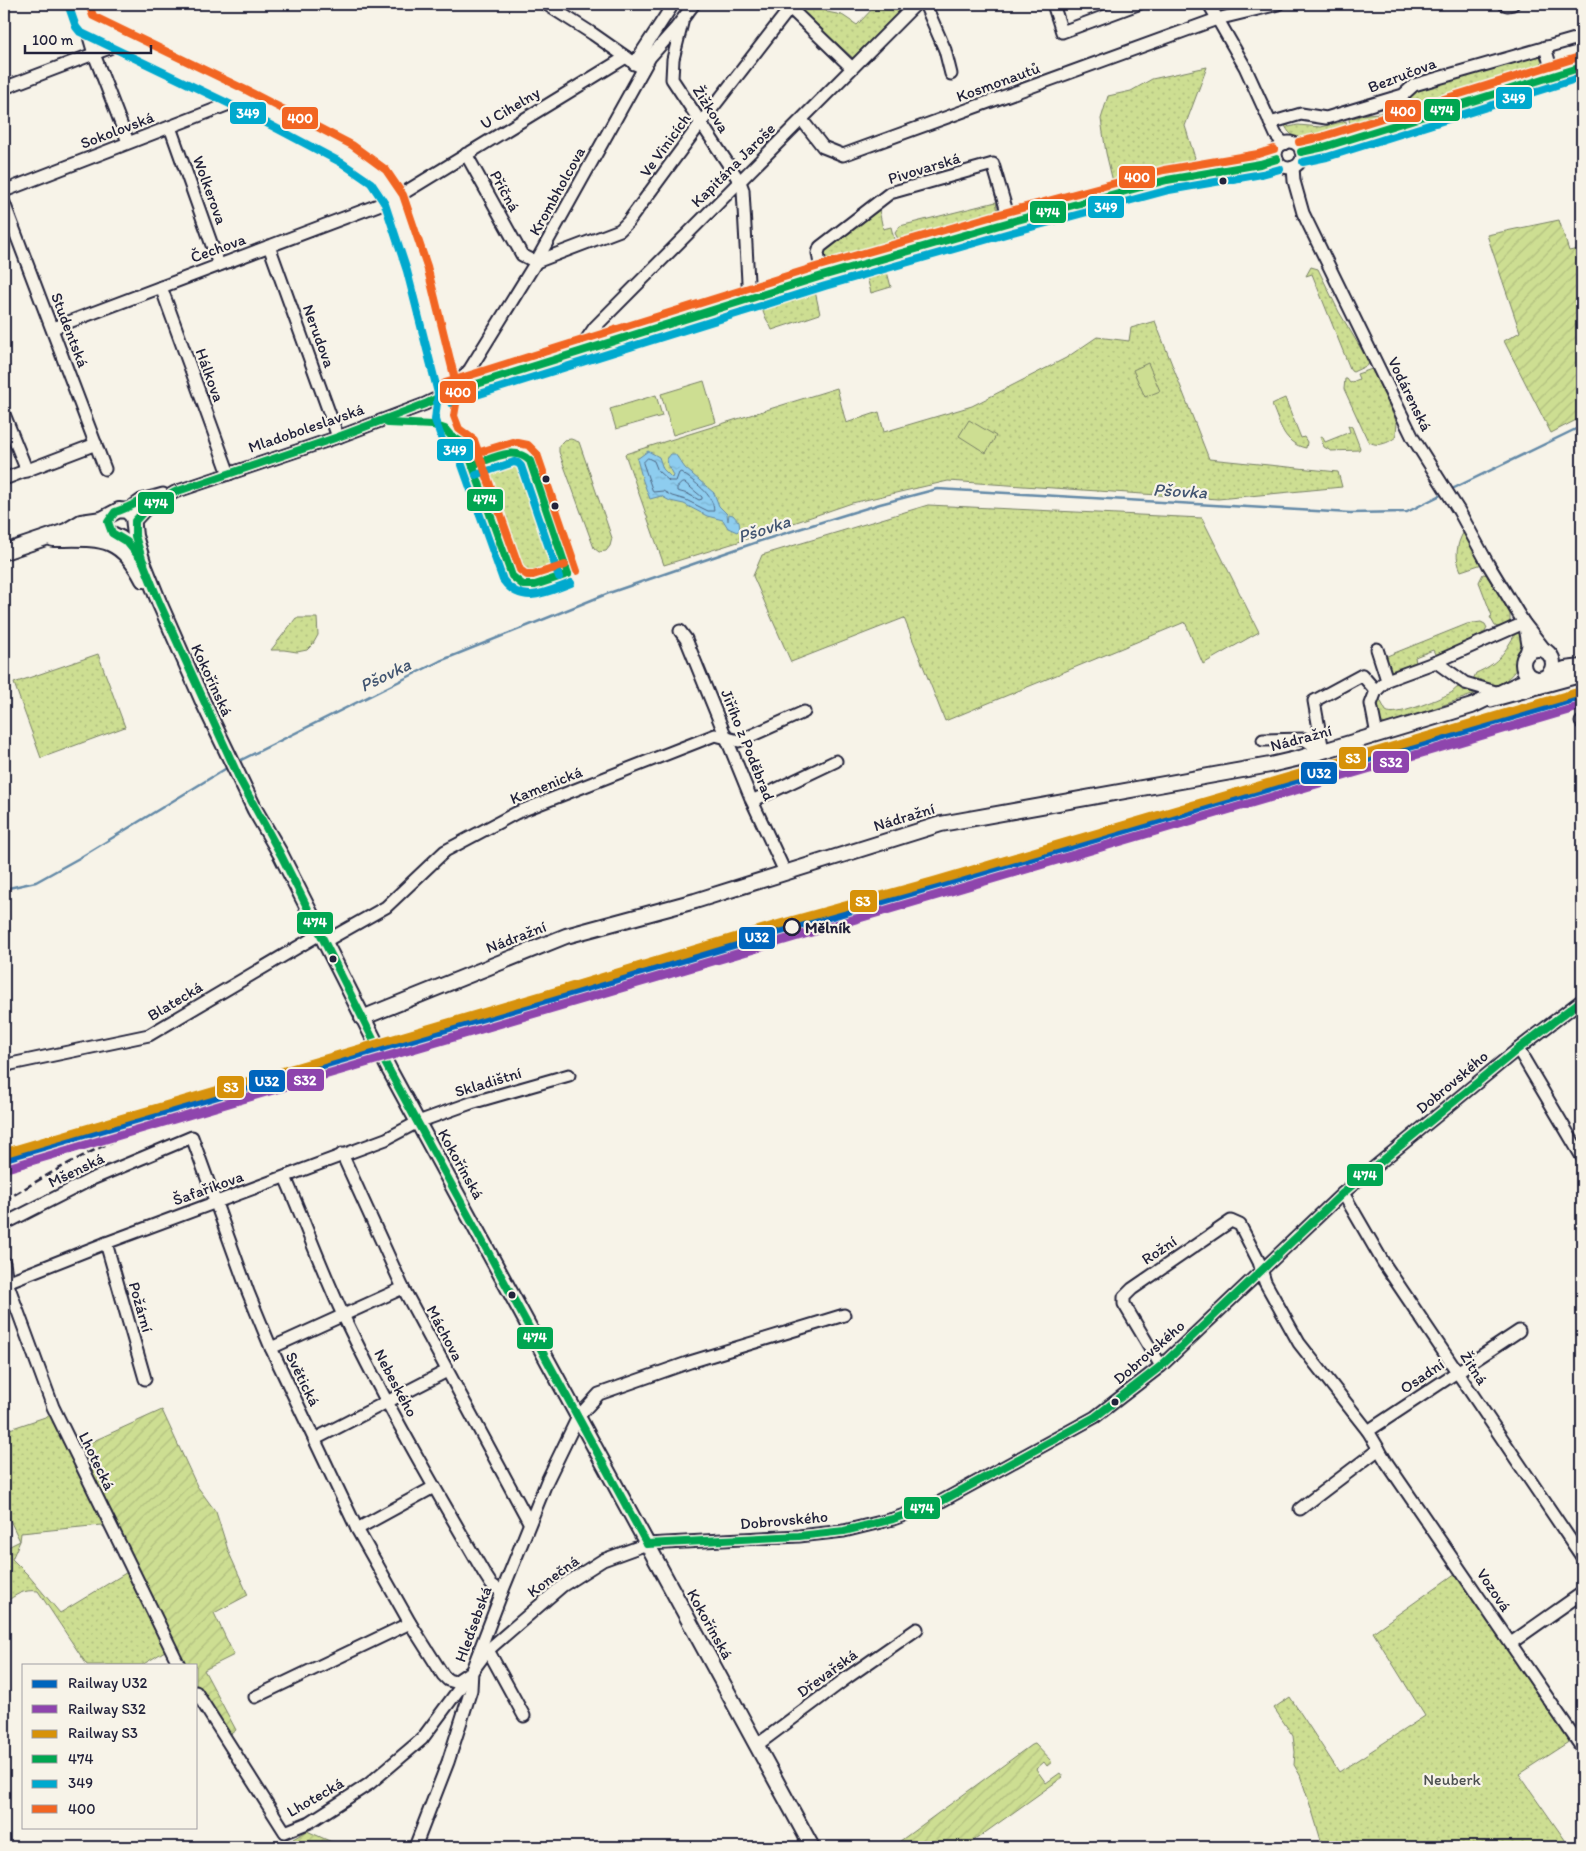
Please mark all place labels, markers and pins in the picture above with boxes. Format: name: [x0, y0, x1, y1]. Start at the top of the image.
unlabelled marker: [1218, 176, 1228, 186]
unlabelled marker: [541, 474, 551, 484]
unlabelled marker: [550, 501, 560, 511]
marker: Mělník: [783, 918, 801, 936]
place label: Mělník: [805, 918, 851, 937]
unlabelled marker: [328, 954, 338, 964]
unlabelled marker: [507, 1290, 517, 1300]
unlabelled marker: [1110, 1397, 1120, 1407]

